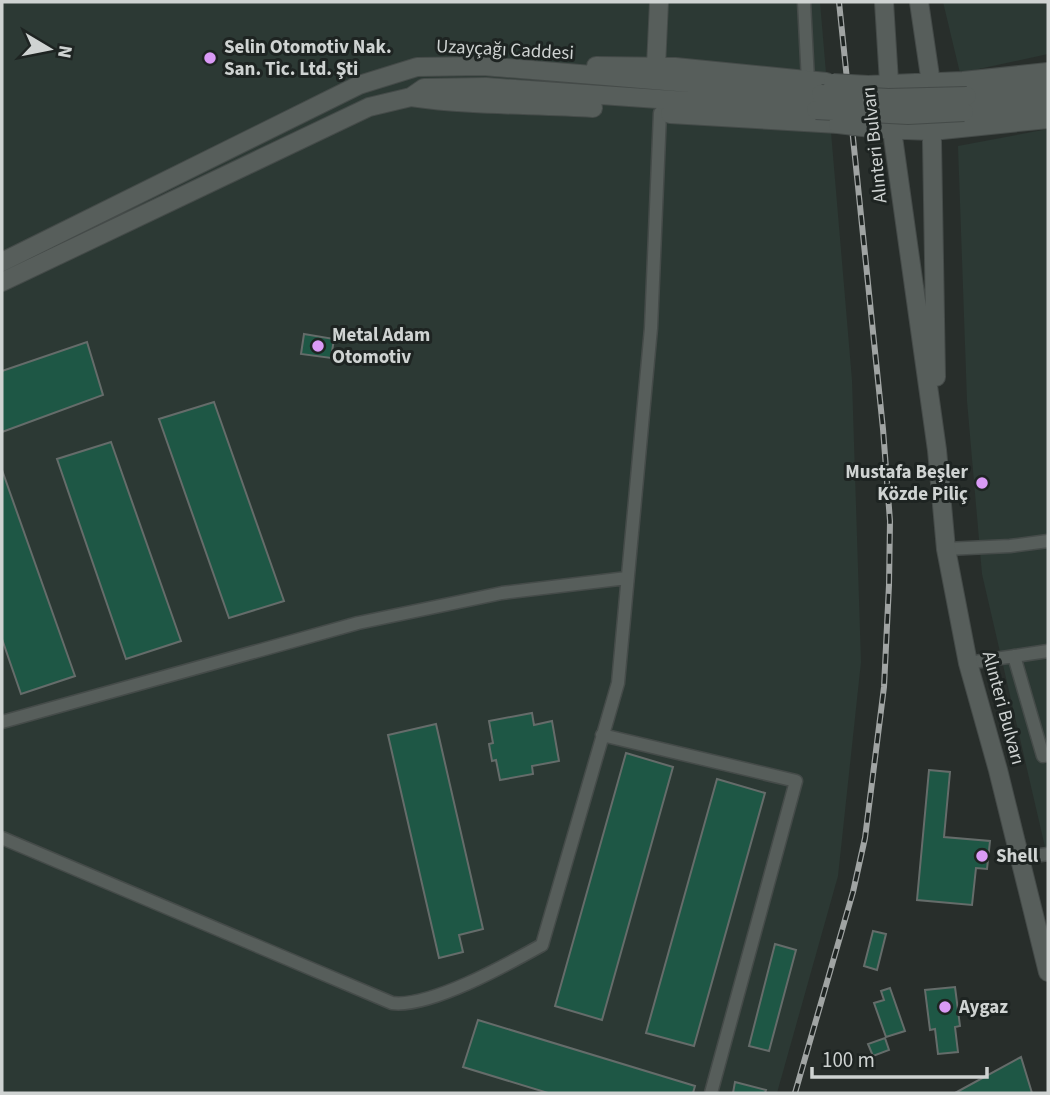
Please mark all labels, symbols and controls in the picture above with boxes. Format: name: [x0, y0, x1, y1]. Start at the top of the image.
north arrow: [14, 14, 84, 84]
street label: Uzayçağı Caddesi: [435, 33, 575, 67]
place label: Selin Otomotiv Nak. San. Tic. Ltd. Şti: [224, 34, 392, 83]
text: N: [50, 43, 79, 60]
marker: Selin Otomotiv Nak. San. Tic. Ltd. Şti: [202, 50, 218, 66]
street label: Alınteri Bulvarı: [855, 86, 895, 204]
place label: Metal Adam Otomotiv: [332, 322, 430, 371]
marker: Metal Adam Otomotiv: [310, 338, 326, 354]
place label: Mustafa Beşler Közde Piliç: [845, 459, 968, 508]
marker: Mustafa Beşler Közde Piliç: [974, 475, 990, 491]
street label: Alınteri Bulvarı: [975, 648, 1031, 768]
place label: Shell: [996, 843, 1039, 870]
marker: Shell: [974, 848, 990, 864]
place label: Aygaz: [958, 994, 1008, 1021]
marker: Aygaz: [937, 999, 953, 1015]
scale bar: [812, 1036, 987, 1080]
text: 100 m: [822, 1045, 875, 1075]

